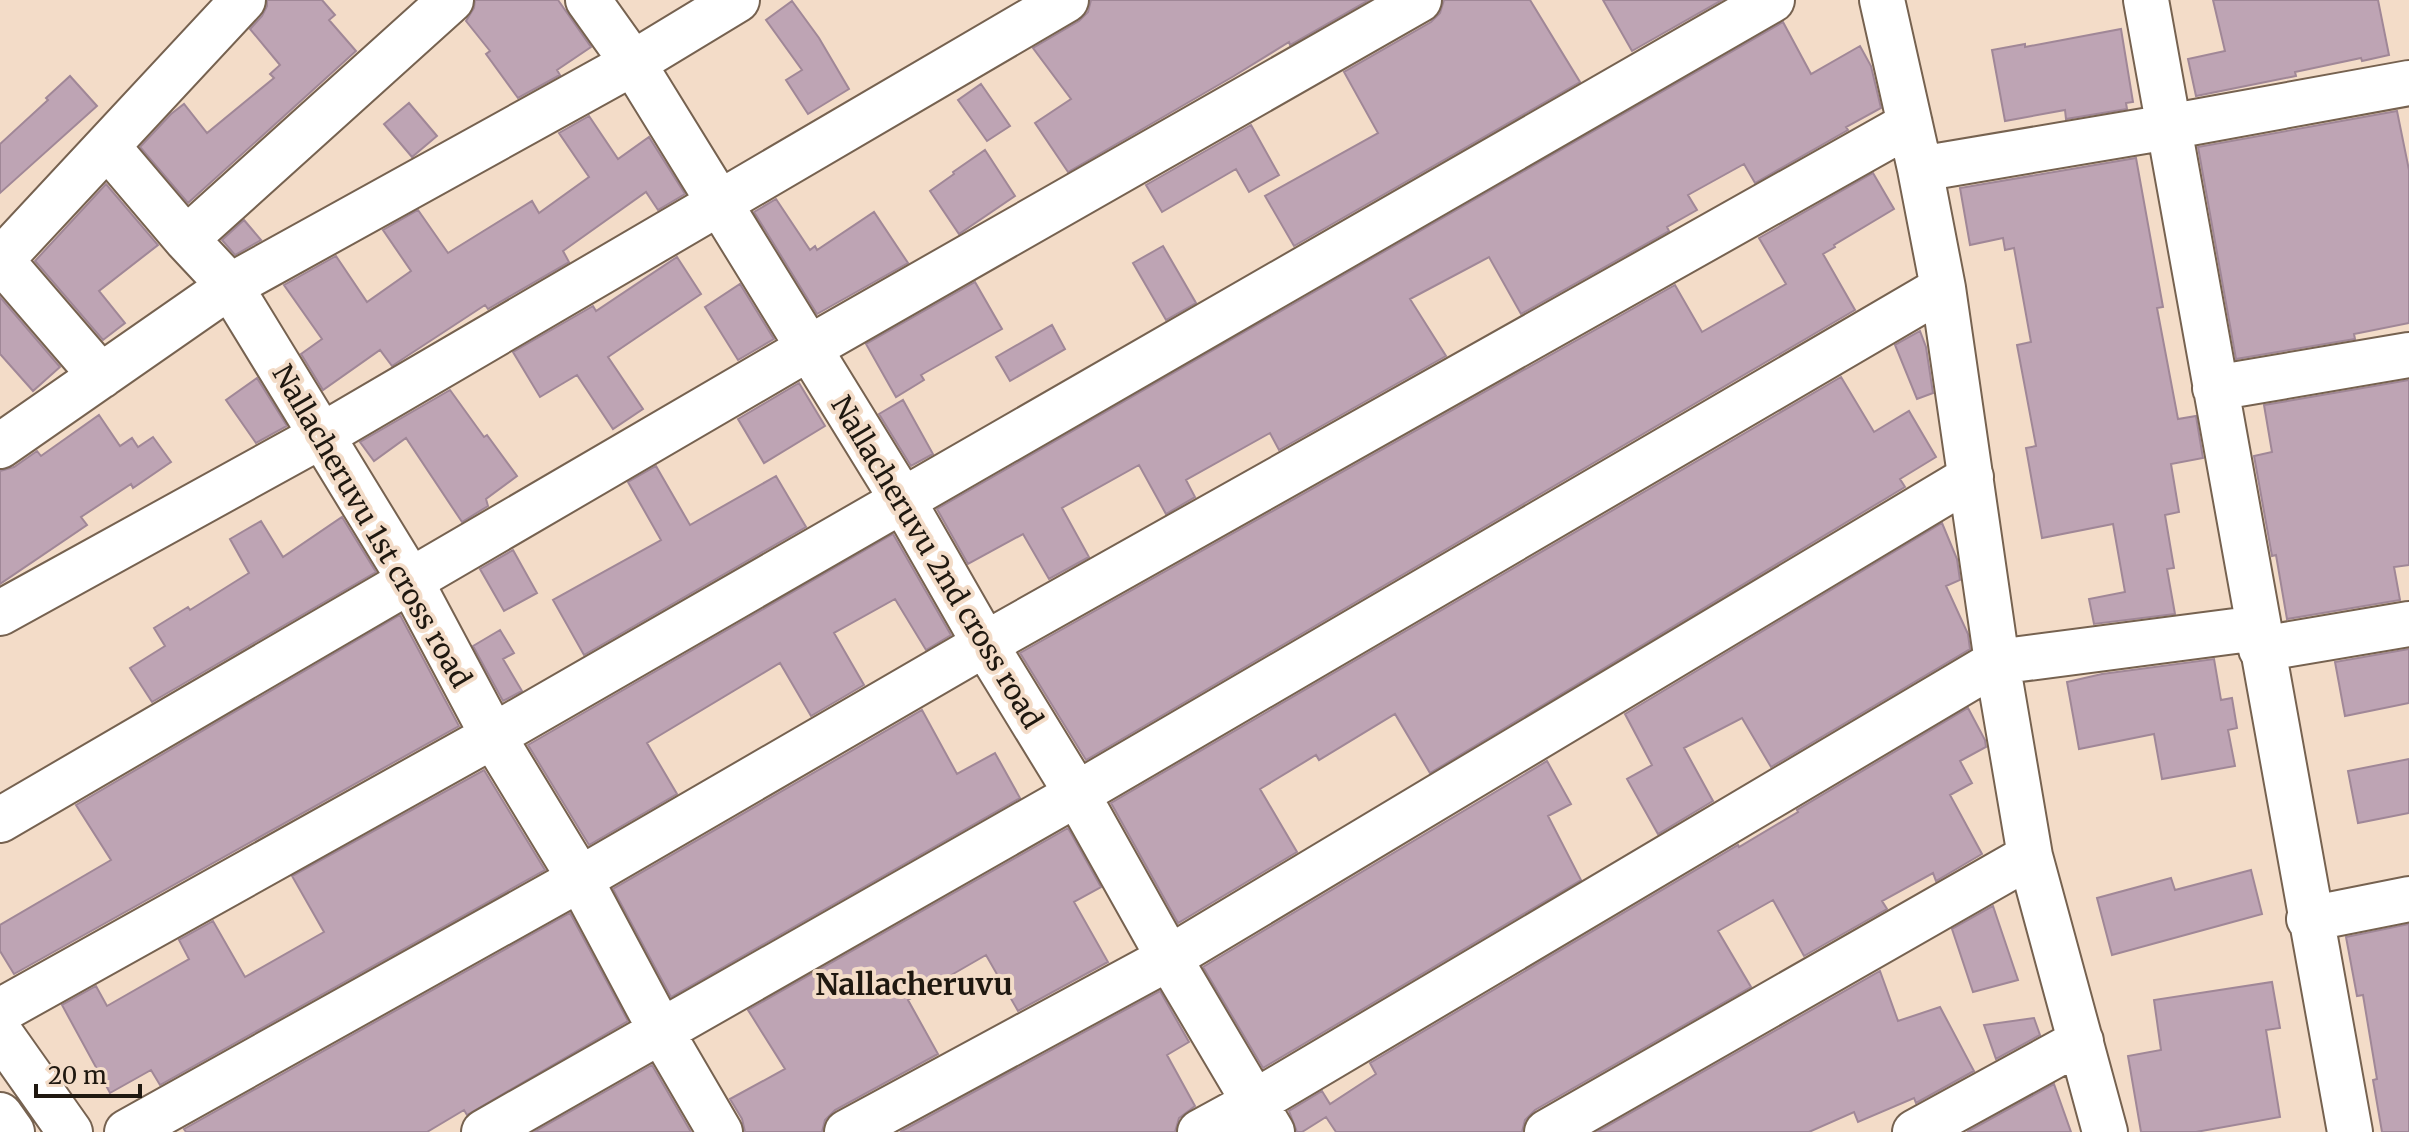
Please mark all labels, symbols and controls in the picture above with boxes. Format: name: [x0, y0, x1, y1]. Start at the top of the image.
street label: Nallacheruvu 1st cross road: [265, 358, 479, 694]
street label: Nallacheruvu 2nd cross road: [823, 389, 1051, 735]
district label: Nallacheruvu: [815, 965, 1013, 1003]
scale bar: [36, 1048, 140, 1098]
text: 20 m: [48, 1060, 107, 1091]

